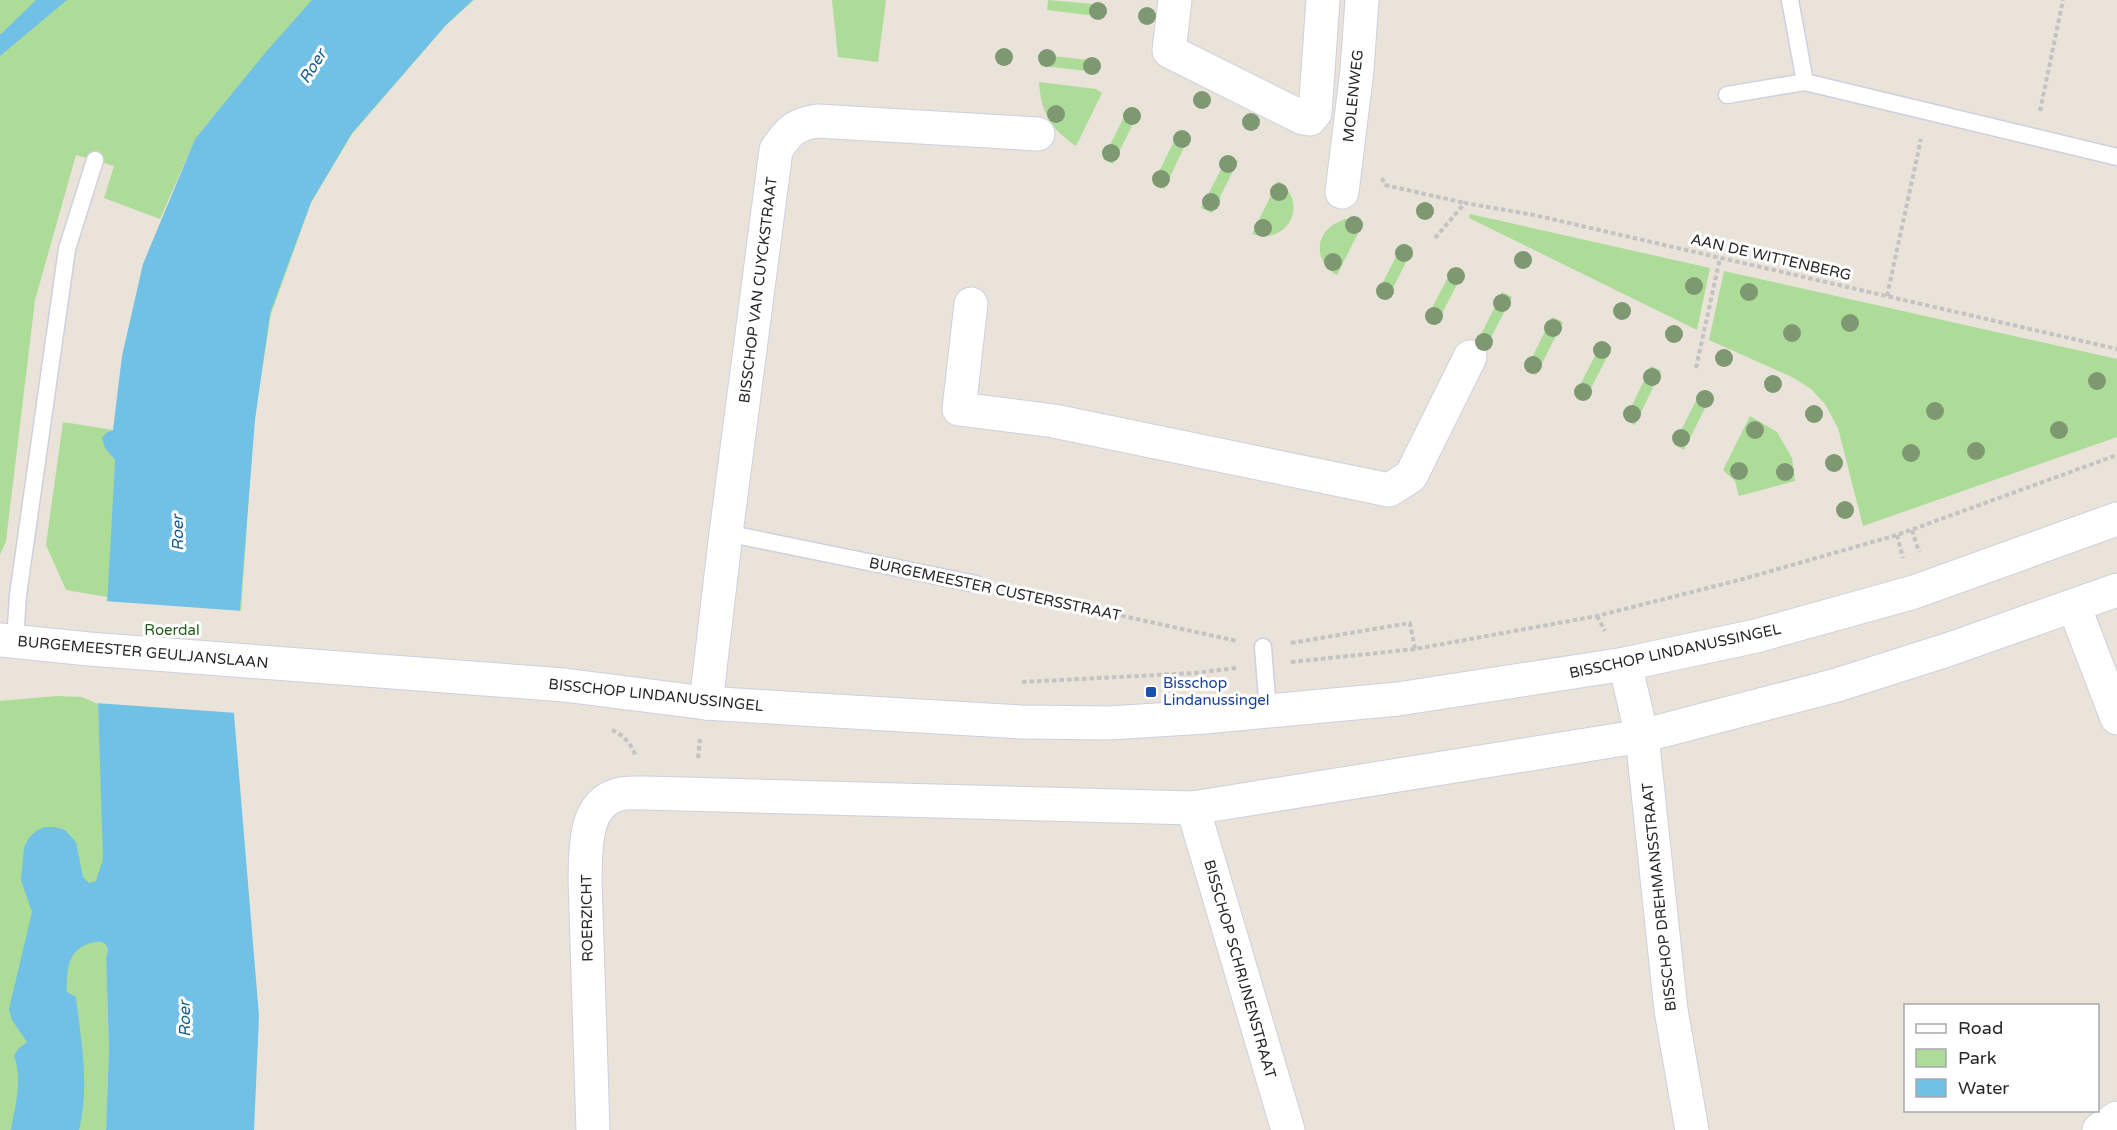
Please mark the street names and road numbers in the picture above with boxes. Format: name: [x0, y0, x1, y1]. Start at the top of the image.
street label: MOLENWEG: [1339, 49, 1367, 143]
street label: BISSCHOP VAN CUYCKSTRAAT: [735, 176, 781, 404]
street label: AAN DE WITTENBERG: [1689, 230, 1853, 284]
street label: BURGEMEESTER CUSTERSSTRAAT: [867, 553, 1123, 625]
street label: BISSCHOP LINDANUSSINGEL: [1567, 620, 1783, 682]
street label: BURGEMEESTER GEULJANSLAAN: [17, 632, 269, 672]
street label: BISSCHOP LINDANUSSINGEL: [548, 675, 765, 715]
street label: BISSCHOP DREHMANSSTRAAT: [1638, 782, 1680, 1012]
street label: BISSCHOP SCHRIJNENSTRAAT: [1200, 858, 1280, 1080]
street label: ROERZICHT: [577, 874, 597, 962]

